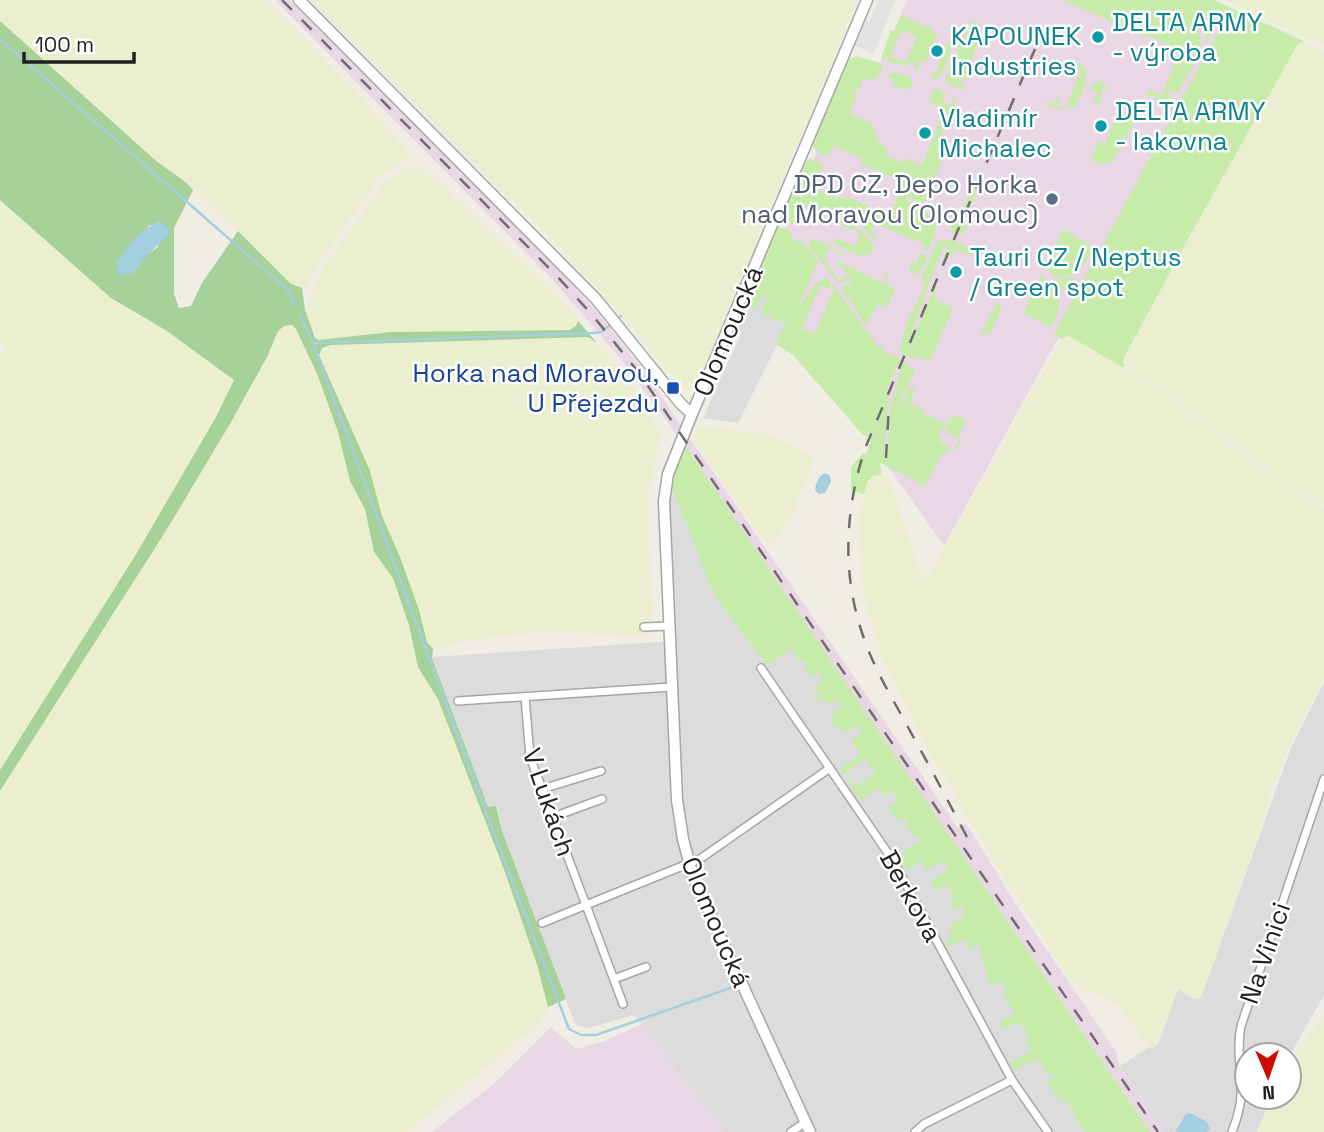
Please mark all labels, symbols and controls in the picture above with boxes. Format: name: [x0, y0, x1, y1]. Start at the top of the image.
place label: DELTA ARMY - výroba: [1112, 5, 1263, 69]
place label: KAPOUNEK Industries: [951, 19, 1081, 83]
scale bar: [24, 21, 135, 65]
marker: DELTA ARMY - výroba: [1090, 29, 1106, 45]
text: 100 m: [35, 31, 94, 58]
marker: KAPOUNEK Industries: [929, 43, 945, 59]
place label: DELTA ARMY - lakovna: [1115, 94, 1266, 158]
place label: Vladimír Michalec: [939, 101, 1052, 165]
marker: DELTA ARMY - lakovna: [1093, 118, 1109, 134]
marker: Vladimír Michalec: [917, 125, 933, 141]
place label: DPD CZ, Depo Horka nad Moravou (Olomouc): [741, 167, 1038, 231]
marker: DPD CZ, Depo Horka nad Moravou (Olomouc): [1044, 191, 1060, 207]
place label: Tauri CZ / Neptus / Green spot: [970, 240, 1181, 304]
street label: Olomoucká: [685, 261, 771, 401]
marker: Tauri CZ / Neptus / Green spot: [948, 264, 964, 280]
place label: Horka nad Moravou, U Přejezdu: [413, 356, 659, 420]
marker: Horka nad Moravou, U Přejezdu: [665, 380, 681, 396]
street label: V Lukách: [515, 743, 583, 861]
street label: Berkova: [872, 844, 950, 948]
street label: Olomoucká: [673, 852, 759, 992]
street label: Na Vinici: [1232, 898, 1298, 1008]
north arrow: [1233, 1041, 1303, 1111]
text: N: [1262, 1080, 1275, 1105]

